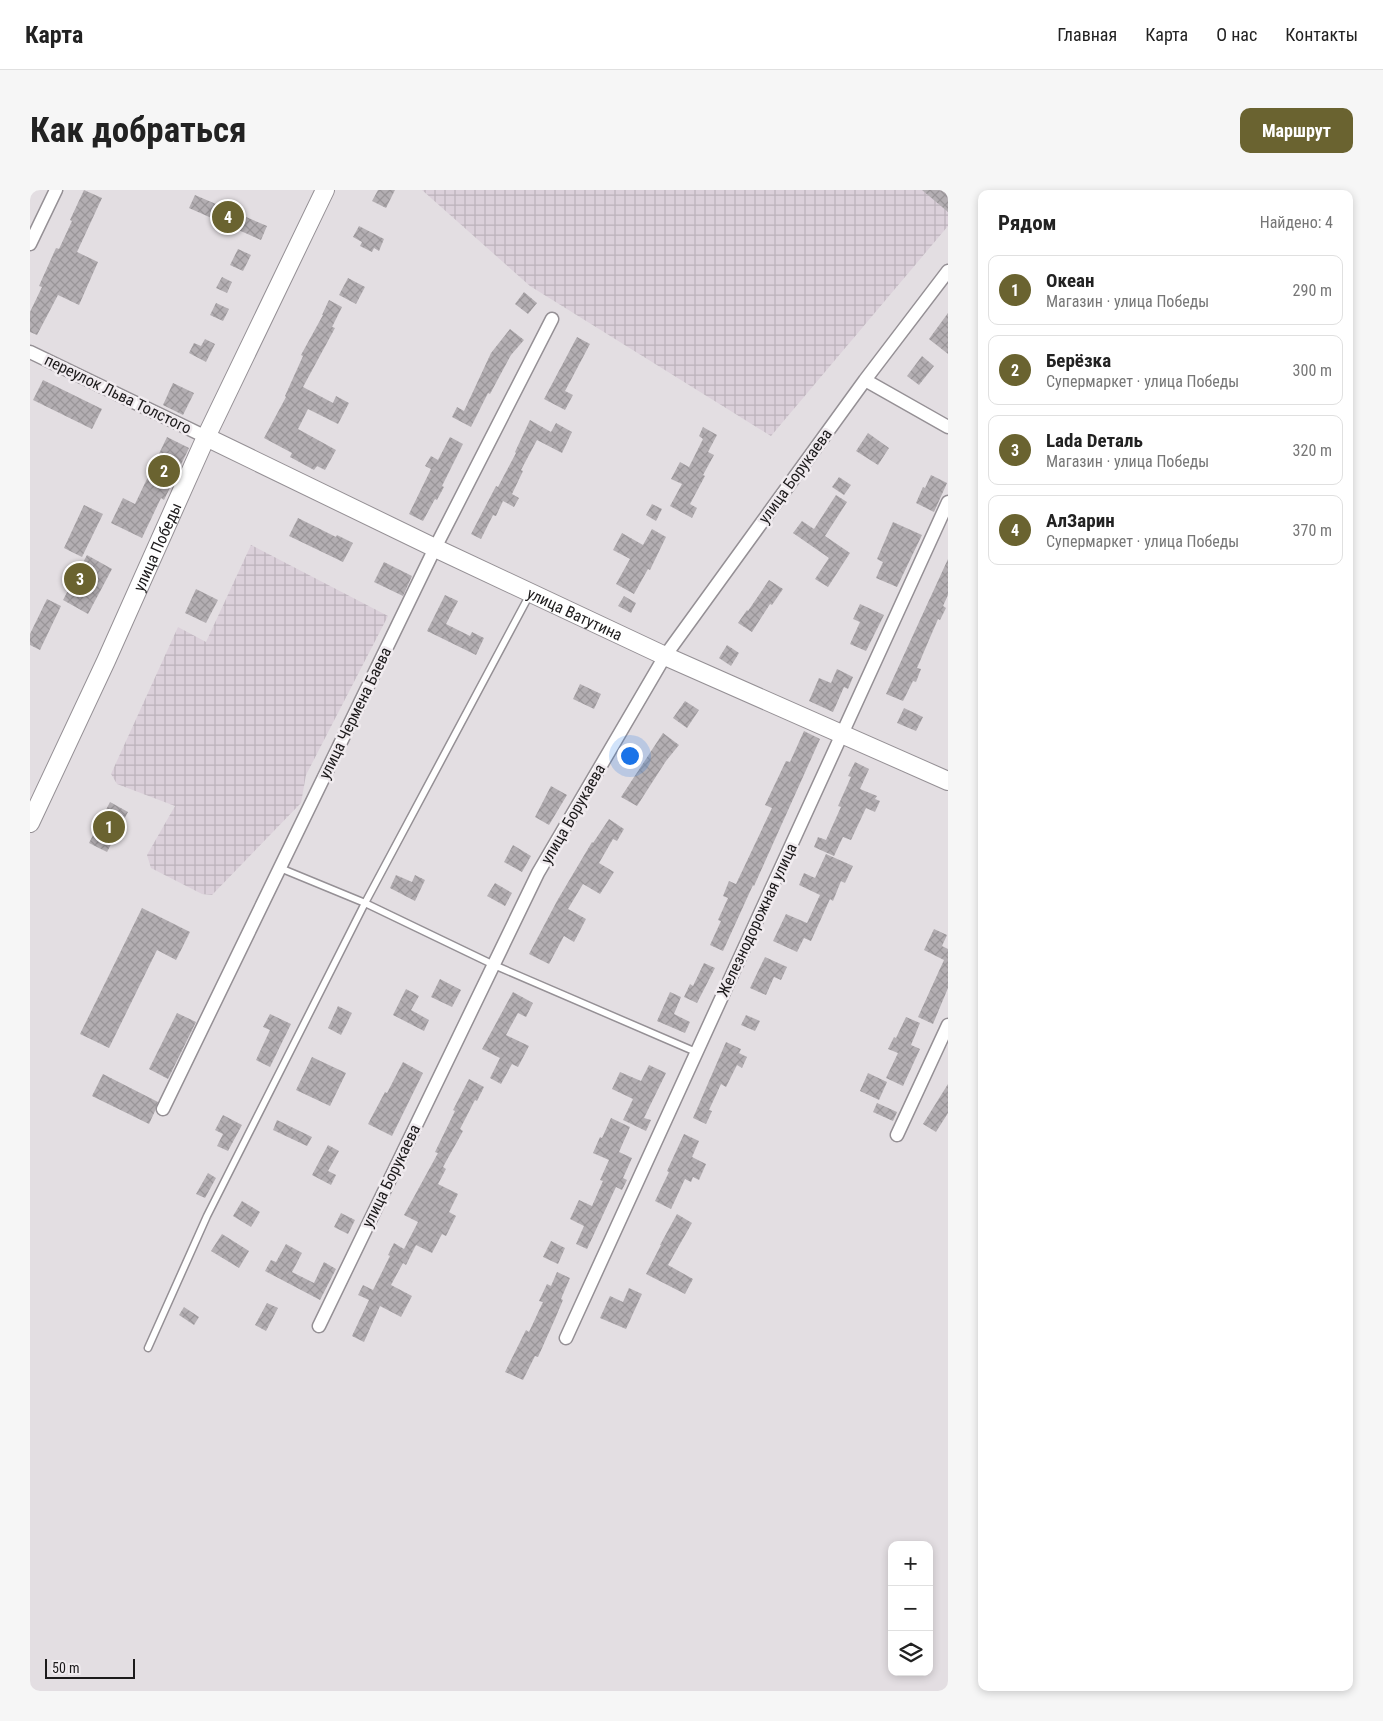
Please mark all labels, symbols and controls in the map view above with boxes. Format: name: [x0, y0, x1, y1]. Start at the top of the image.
text: Карта: [25, 21, 83, 49]
text: Главная: [1057, 24, 1117, 45]
text: Карта: [1145, 24, 1188, 45]
text: О нас: [1216, 24, 1257, 45]
text: Контакты: [1285, 24, 1358, 45]
button: Маршрут: [1240, 108, 1353, 153]
text: Как добраться: [30, 110, 246, 151]
pin: 4: [212, 198, 244, 236]
text: Рядом: [998, 211, 1057, 235]
text: Найдено: 4: [1260, 213, 1333, 232]
text: Океан: [1046, 269, 1094, 292]
text: 1: [1011, 281, 1019, 300]
text: 290 m: [1293, 281, 1332, 300]
text: Магазин · улица Победы: [1046, 292, 1209, 311]
text: Берёзка: [1046, 349, 1111, 372]
street label: переулок Льва Толстого: [42, 350, 194, 438]
text: 2: [1011, 361, 1019, 380]
text: 300 m: [1293, 361, 1332, 380]
text: Супермаркет · улица Победы: [1046, 372, 1239, 391]
street label: улица Борукаева: [754, 425, 836, 527]
text: Lada Dеталь: [1046, 429, 1143, 452]
text: 3: [1011, 441, 1019, 460]
text: 320 m: [1293, 441, 1332, 460]
pin: 2: [148, 452, 180, 490]
text: Магазин · улица Победы: [1046, 452, 1209, 471]
street label: улица Победы: [129, 500, 185, 594]
text: АлЗарин: [1046, 509, 1115, 532]
text: 4: [1011, 521, 1019, 540]
text: 370 m: [1293, 521, 1332, 540]
text: Супермаркет · улица Победы: [1046, 532, 1239, 551]
pin: 3: [64, 560, 96, 598]
street label: улица Ватутина: [524, 583, 626, 644]
street label: улица Чермена Баева: [315, 644, 395, 782]
your location: [617, 743, 643, 769]
street label: улица Борукаева: [537, 761, 609, 867]
pin: 1: [93, 808, 125, 846]
street label: Железнодорожная улица: [713, 840, 801, 1000]
street label: улица Борукаева: [358, 1121, 424, 1231]
map controls: [888, 1541, 933, 1676]
button: +: [888, 1541, 933, 1586]
button: −: [888, 1586, 933, 1631]
button: layers: [888, 1631, 933, 1676]
scale bar: [45, 1656, 135, 1679]
text: 50 m: [52, 1660, 80, 1676]

